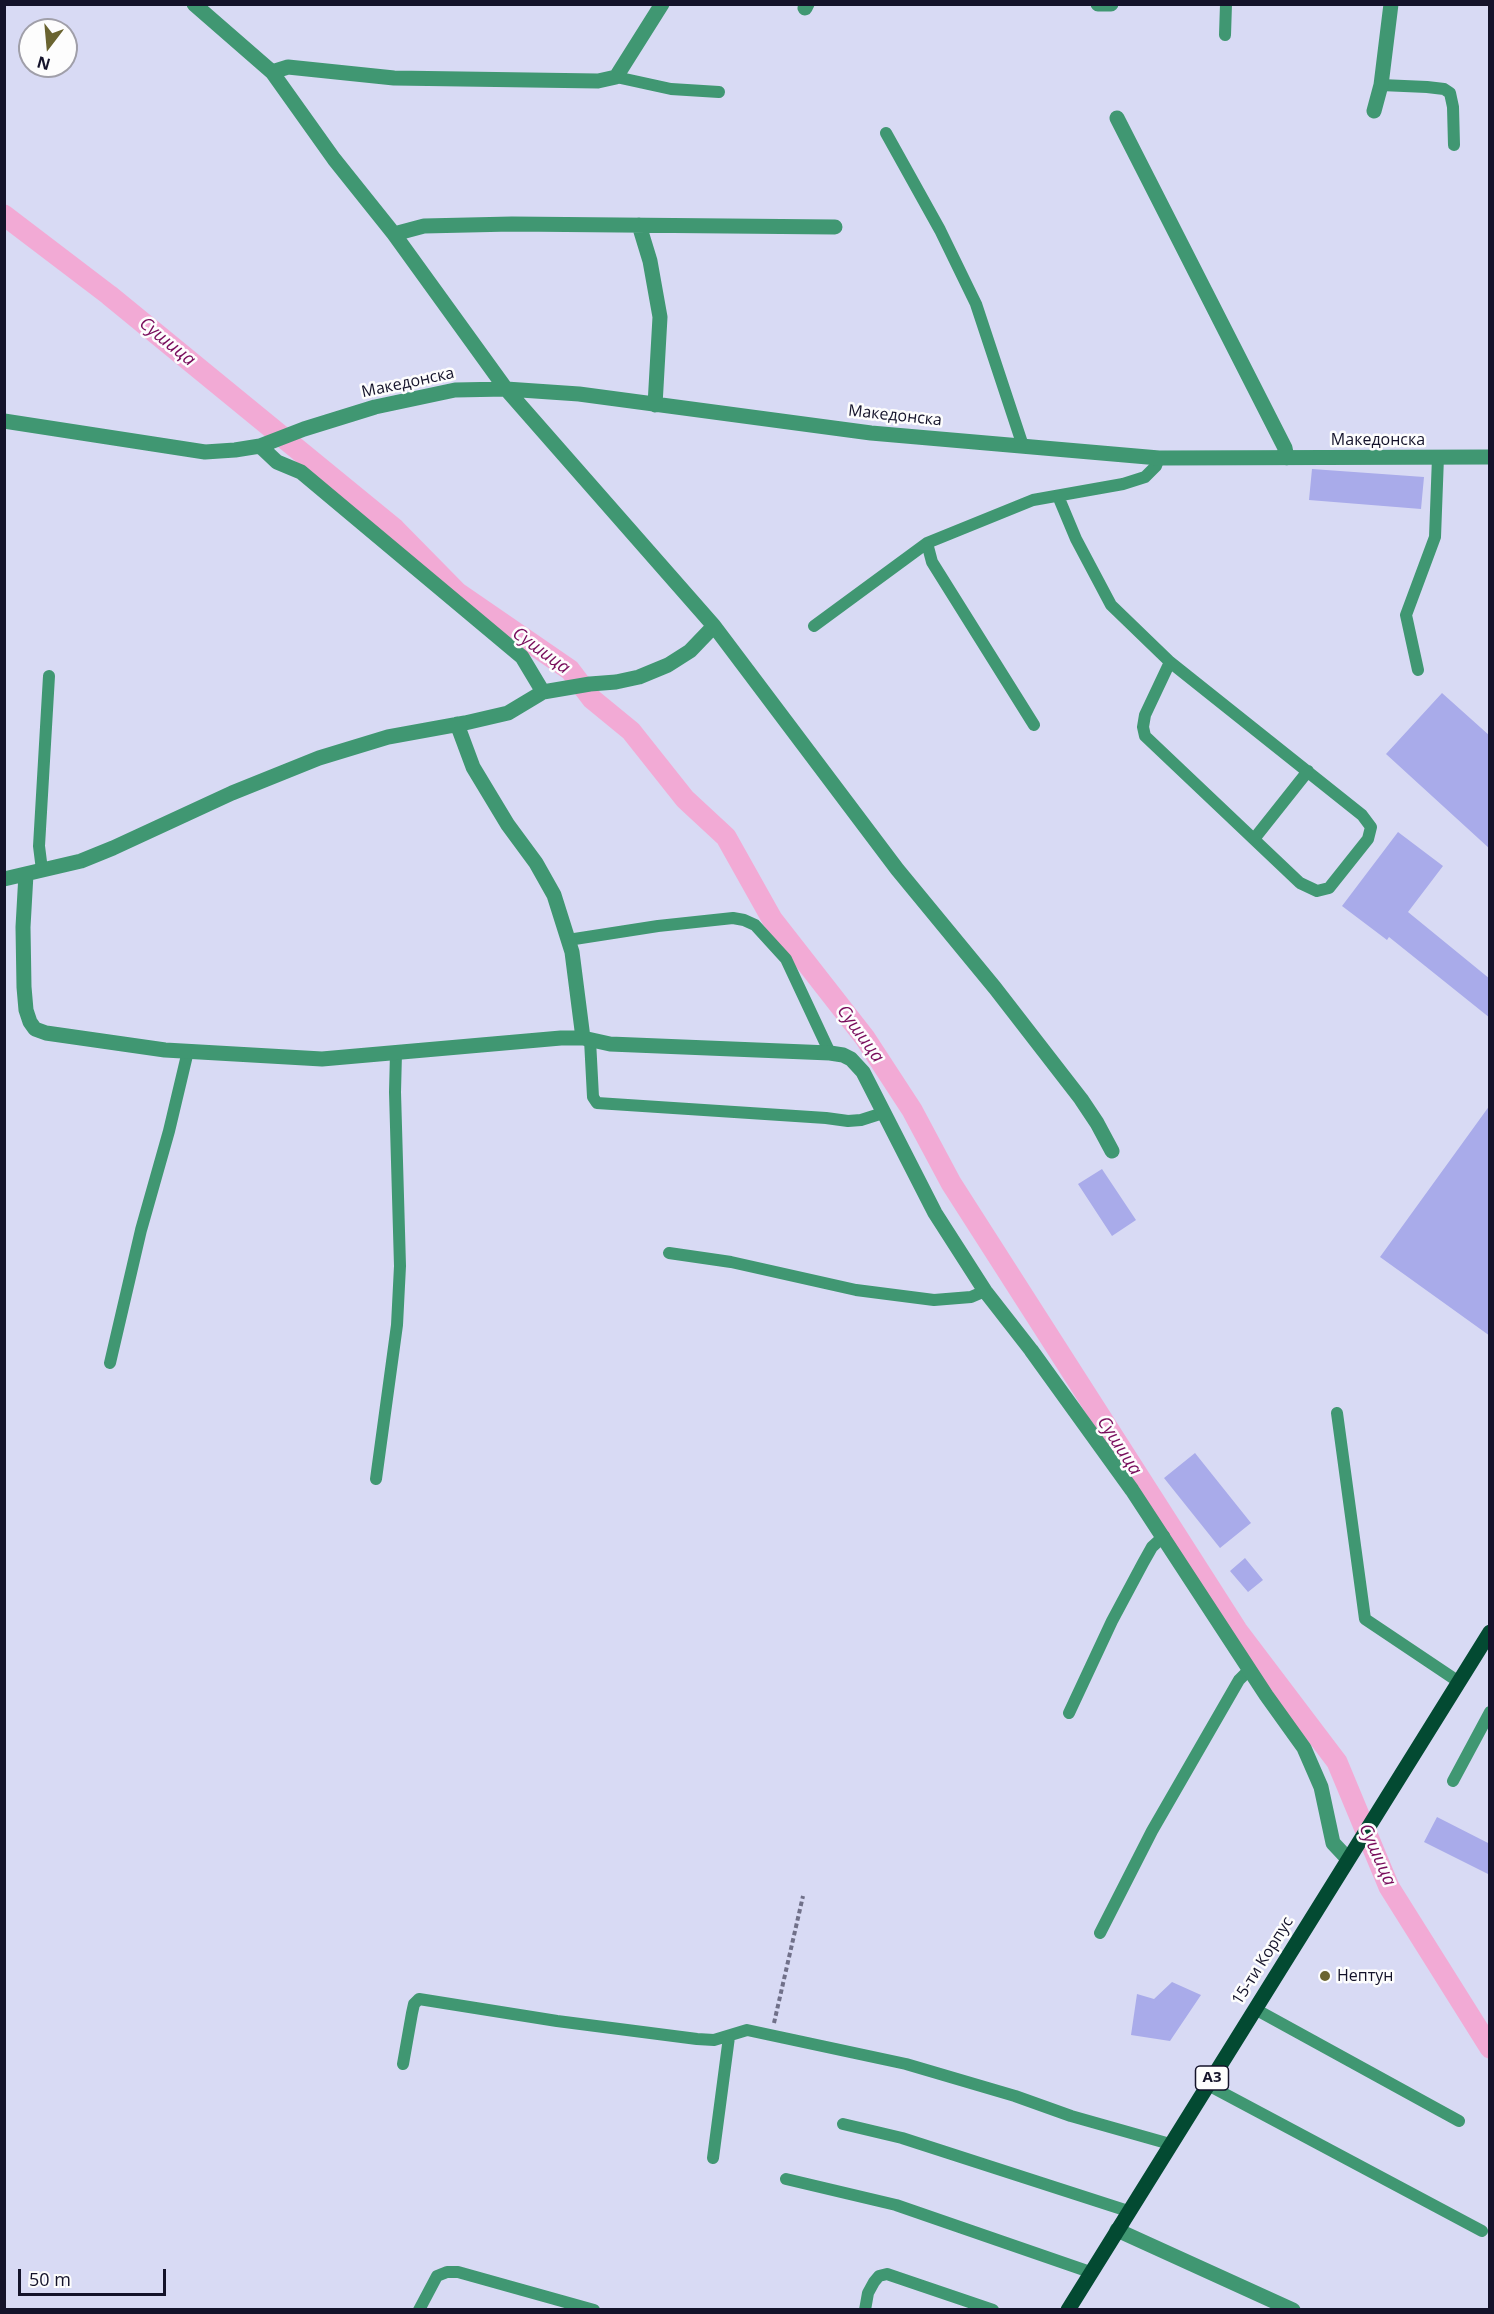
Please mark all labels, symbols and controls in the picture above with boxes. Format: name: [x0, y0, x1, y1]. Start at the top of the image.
north arrow: [18, 18, 78, 78]
text: N: [34, 51, 53, 76]
water label: Сушица: [135, 313, 199, 371]
street label: Македонска: [360, 364, 456, 402]
street label: Македонска: [847, 402, 943, 430]
street label: Македонска: [1331, 430, 1425, 450]
water label: Сушица: [508, 623, 574, 679]
water label: Сушица: [832, 1001, 888, 1067]
water label: Сушица: [1092, 1413, 1146, 1479]
water label: Сушица: [1354, 1821, 1400, 1889]
street label: 15-ти Корпус: [1228, 1913, 1298, 2009]
place label: Нептун: [1337, 1966, 1393, 1986]
marker: Нептун: [1318, 1969, 1332, 1983]
road number: A3: [1196, 2066, 1228, 2090]
scale bar: [21, 2257, 170, 2295]
text: 50 m: [29, 2267, 71, 2291]

